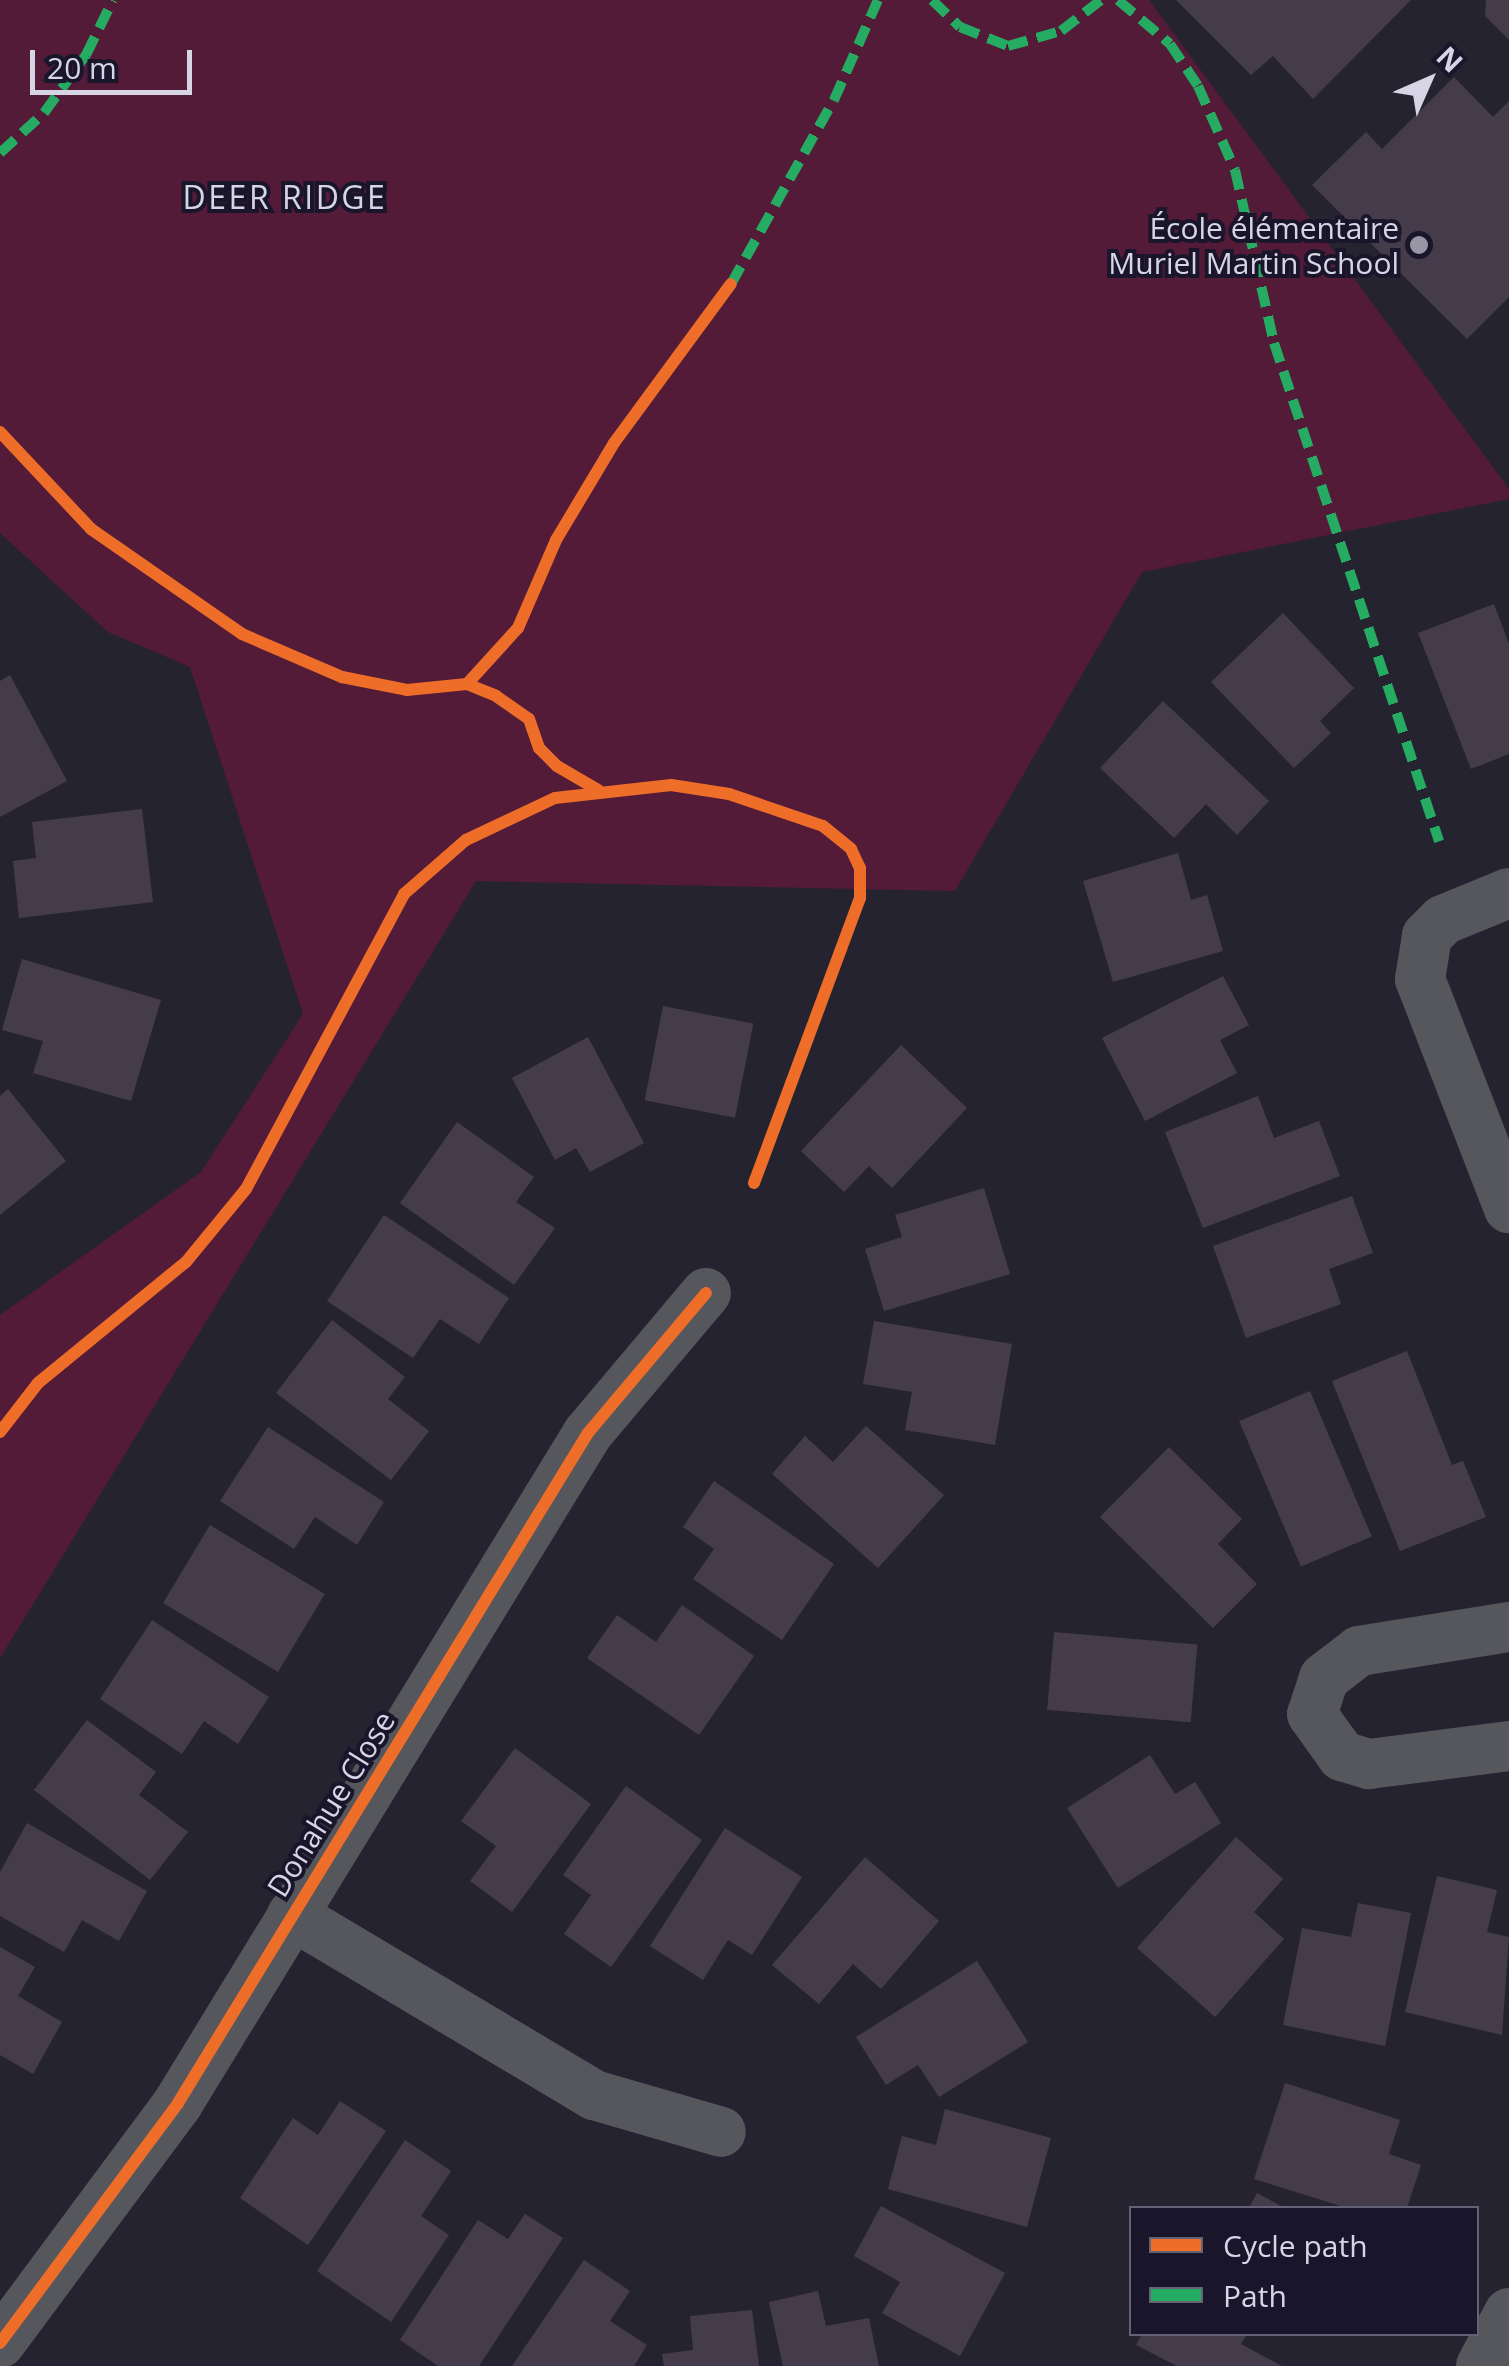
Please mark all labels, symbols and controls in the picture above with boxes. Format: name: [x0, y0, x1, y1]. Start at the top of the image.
scale bar: [35, 30, 198, 92]
north arrow: [1379, 30, 1479, 130]
text: N: [1429, 37, 1472, 80]
text: 20 m: [47, 47, 117, 88]
district label: DEER RIDGE: [183, 178, 387, 216]
place label: École élémentaire Muriel Martin School: [1108, 210, 1399, 280]
marker: École élémentaire Muriel Martin School: [1408, 234, 1430, 256]
street label: Donahue Close: [260, 1705, 402, 1903]
legend: [1129, 2206, 1479, 2336]
text: Cycle path: [1223, 2225, 1368, 2266]
text: Path: [1223, 2275, 1287, 2316]

